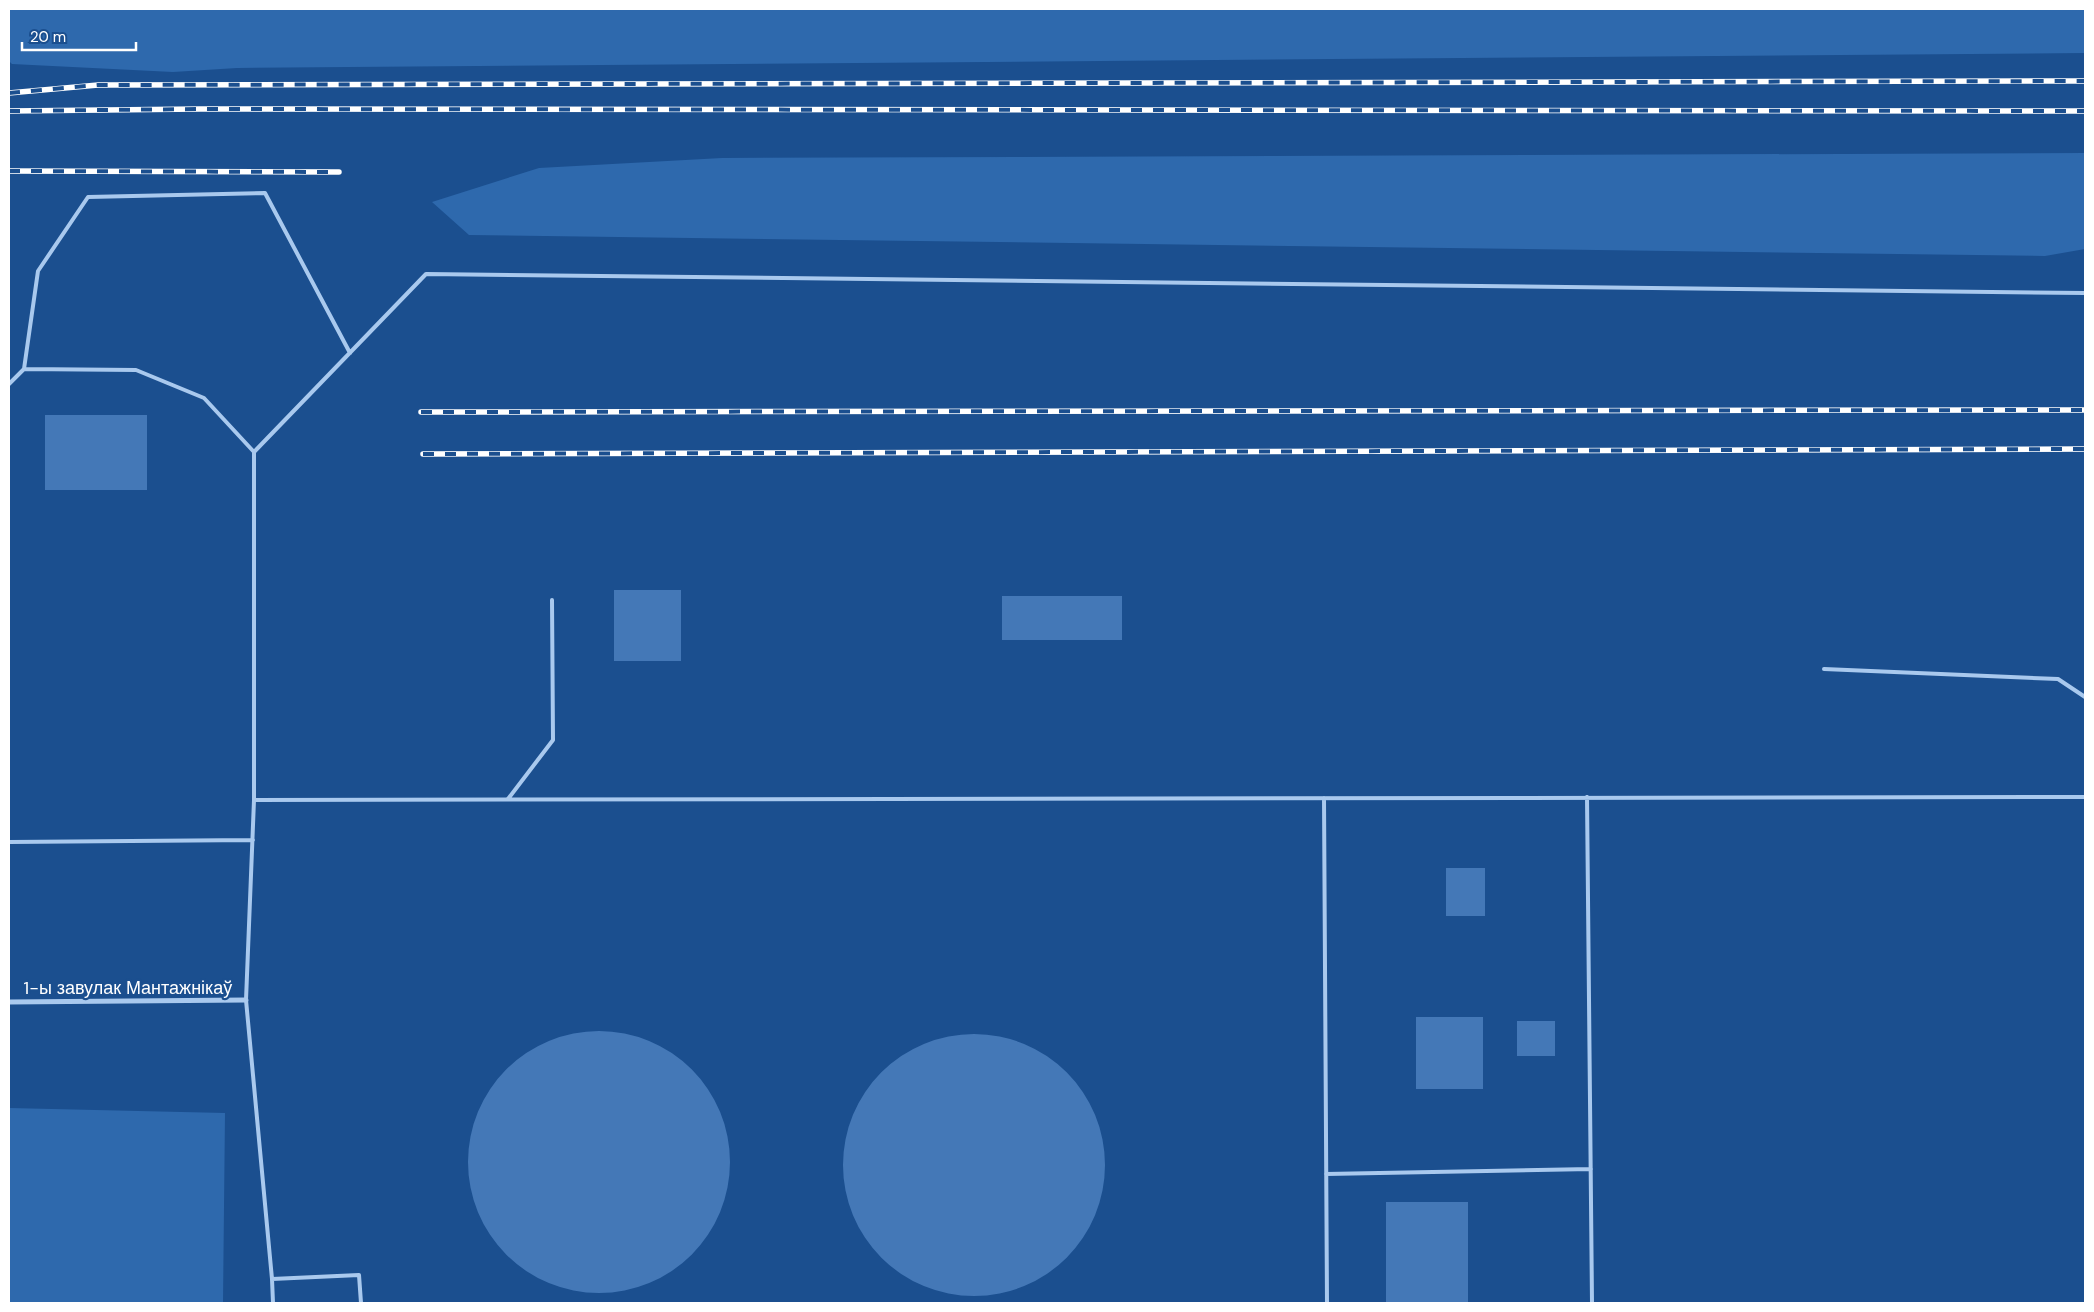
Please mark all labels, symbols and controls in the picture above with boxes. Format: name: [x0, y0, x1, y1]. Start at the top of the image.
scale bar: [22, 20, 136, 52]
text: 20 m: [30, 27, 66, 47]
street label: 1-ы завулак Мантажнікаў: [24, 976, 232, 1000]

